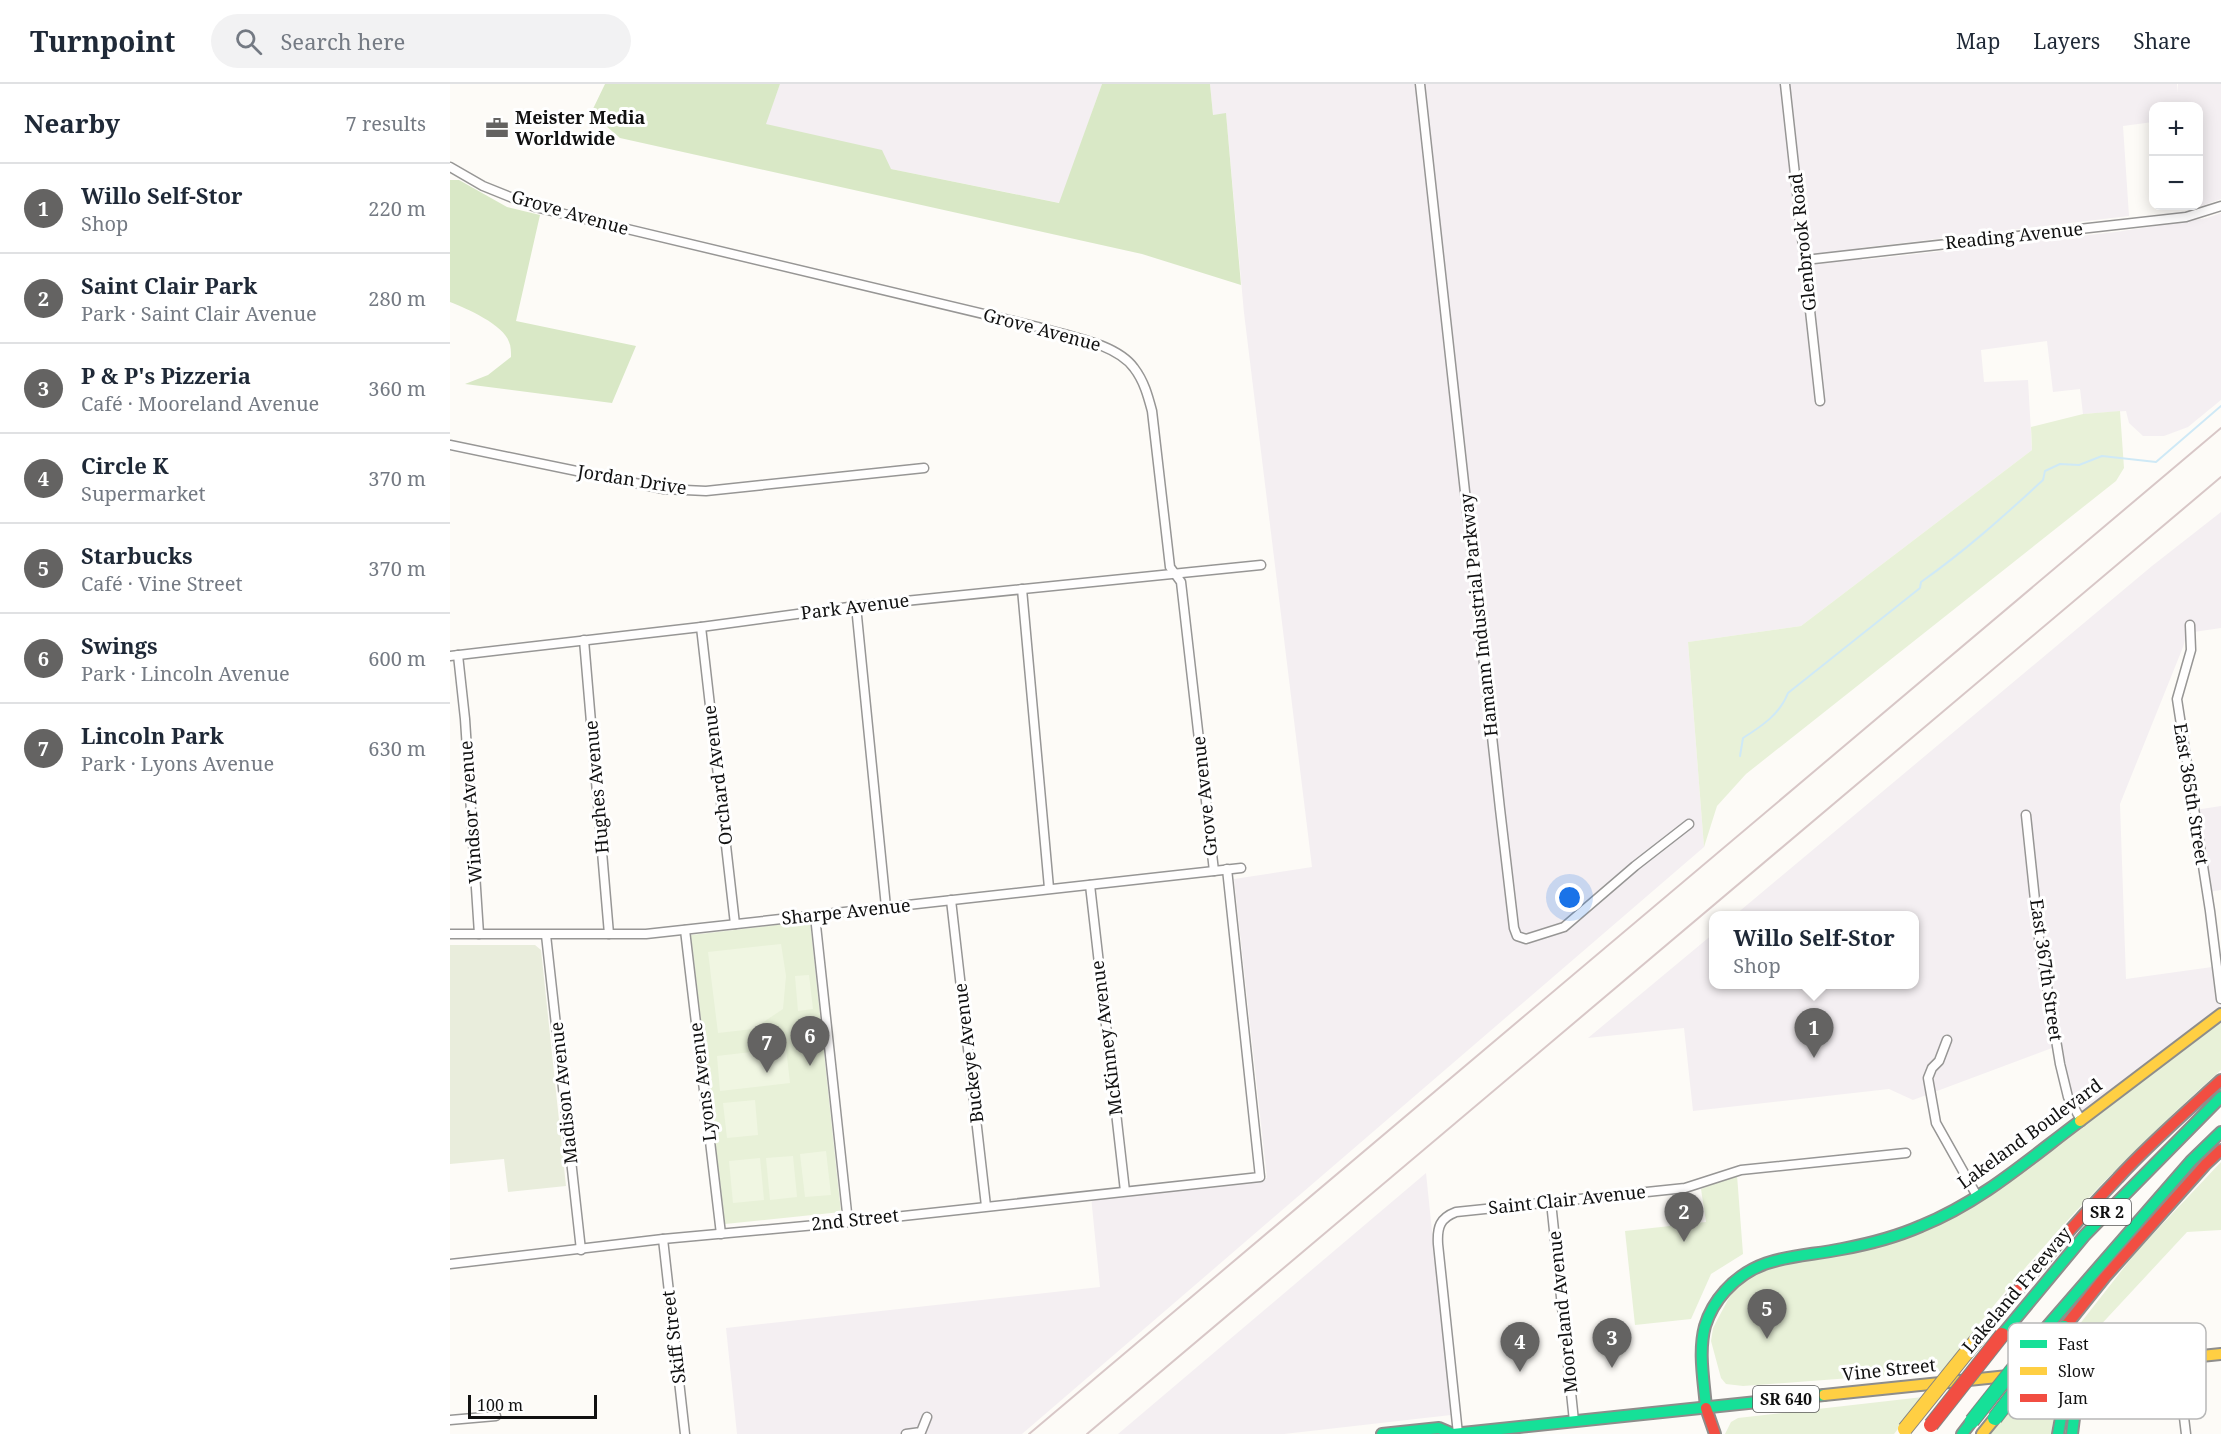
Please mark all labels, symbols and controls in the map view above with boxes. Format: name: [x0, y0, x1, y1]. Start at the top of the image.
search box: [211, 14, 631, 68]
text: Turnpoint: [30, 22, 175, 60]
icon: search: [232, 25, 265, 58]
text: Search here: [280, 26, 405, 56]
text: Map: [1956, 27, 2000, 55]
text: Layers: [2033, 27, 2100, 55]
text: Share: [2133, 27, 2191, 55]
map controls: [2149, 102, 2203, 210]
button: +: [2149, 102, 2203, 156]
text: Nearby: [24, 105, 120, 141]
place label: Meister Media Worldwide: [515, 105, 646, 150]
text: 7 results: [346, 110, 426, 137]
office icon: Meister Media Worldwide: [484, 115, 510, 141]
button: −: [2149, 156, 2203, 210]
street label: Glenbrook Road: [1783, 172, 1821, 312]
text: Willo Self-Stor: [81, 180, 242, 210]
street label: Grove Avenue: [509, 184, 632, 240]
text: 1: [38, 195, 49, 222]
text: 220 m: [368, 195, 426, 222]
text: Shop: [81, 210, 128, 237]
street label: Reading Avenue: [1944, 216, 2084, 254]
text: Saint Clair Park: [81, 270, 257, 300]
text: 2: [38, 285, 49, 312]
text: 280 m: [368, 285, 426, 312]
text: Park · Saint Clair Avenue: [81, 300, 317, 327]
street label: Grove Avenue: [981, 302, 1104, 356]
text: P & P's Pizzeria: [81, 360, 251, 390]
text: 3: [38, 375, 49, 402]
text: 360 m: [368, 375, 426, 402]
text: Café · Mooreland Avenue: [81, 390, 319, 417]
text: Circle K: [81, 450, 169, 480]
street label: Jordan Drive: [575, 458, 688, 499]
text: 4: [38, 465, 49, 492]
text: 370 m: [368, 465, 426, 492]
text: Supermarket: [81, 480, 206, 507]
street label: Hamann Industrial Parkway: [1453, 491, 1503, 738]
text: Starbucks: [81, 540, 193, 570]
text: 5: [38, 555, 49, 582]
text: 370 m: [368, 555, 426, 582]
text: Café · Vine Street: [81, 570, 243, 597]
street label: Park Avenue: [799, 587, 910, 625]
text: Swings: [81, 630, 158, 660]
text: 6: [38, 645, 49, 672]
text: 600 m: [368, 645, 426, 672]
text: Park · Lincoln Avenue: [81, 660, 290, 687]
street label: Orchard Avenue: [697, 704, 737, 846]
text: Lincoln Park: [81, 720, 224, 750]
street label: Hughes Avenue: [578, 720, 614, 855]
street label: East 365th Street: [2169, 721, 2215, 867]
text: 7: [38, 735, 49, 762]
text: 630 m: [368, 735, 426, 762]
street label: Grove Avenue: [1186, 735, 1222, 857]
street label: Windsor Avenue: [453, 740, 487, 884]
text: Park · Lyons Avenue: [81, 750, 274, 777]
your location: [1555, 883, 1584, 912]
street label: Sharpe Avenue: [780, 892, 912, 930]
street label: East 367th Street: [2025, 897, 2069, 1042]
popup: [1709, 911, 1919, 989]
text: Willo Self-Stor: [1733, 922, 1895, 952]
text: Shop: [1733, 952, 1781, 979]
street label: McKinney Avenue: [1085, 959, 1127, 1117]
street label: Buckeye Avenue: [948, 982, 988, 1124]
pin: 1: [1794, 1008, 1834, 1058]
pin: 6: [790, 1016, 830, 1066]
street label: Madison Avenue: [544, 1021, 582, 1165]
street label: Lyons Avenue: [683, 1021, 721, 1143]
pin: 7: [748, 1024, 786, 1073]
street label: Lakeland Boulevard: [1952, 1073, 2106, 1194]
street label: Saint Clair Avenue: [1487, 1179, 1647, 1219]
pin: 2: [1664, 1192, 1704, 1242]
road number: SR 2: [2083, 1199, 2131, 1225]
street label: 2nd Street: [810, 1202, 900, 1236]
street label: Lakeland Freeway: [1956, 1220, 2077, 1358]
street label: Mooreland Avenue: [1542, 1230, 1582, 1394]
street label: Skiff Street: [655, 1289, 691, 1385]
pin: 5: [1748, 1290, 1786, 1339]
pin: 3: [1592, 1318, 1632, 1368]
pin: 4: [1500, 1322, 1540, 1372]
legend: [2008, 1323, 2206, 1419]
text: Fast: [2058, 1333, 2089, 1355]
street label: Vine Street: [1841, 1352, 1937, 1386]
text: Slow: [2058, 1360, 2095, 1382]
road number: SR 640: [1753, 1386, 1819, 1412]
text: Jam: [2057, 1387, 2088, 1409]
scale bar: [468, 1392, 597, 1420]
text: 100 m: [477, 1394, 523, 1416]

